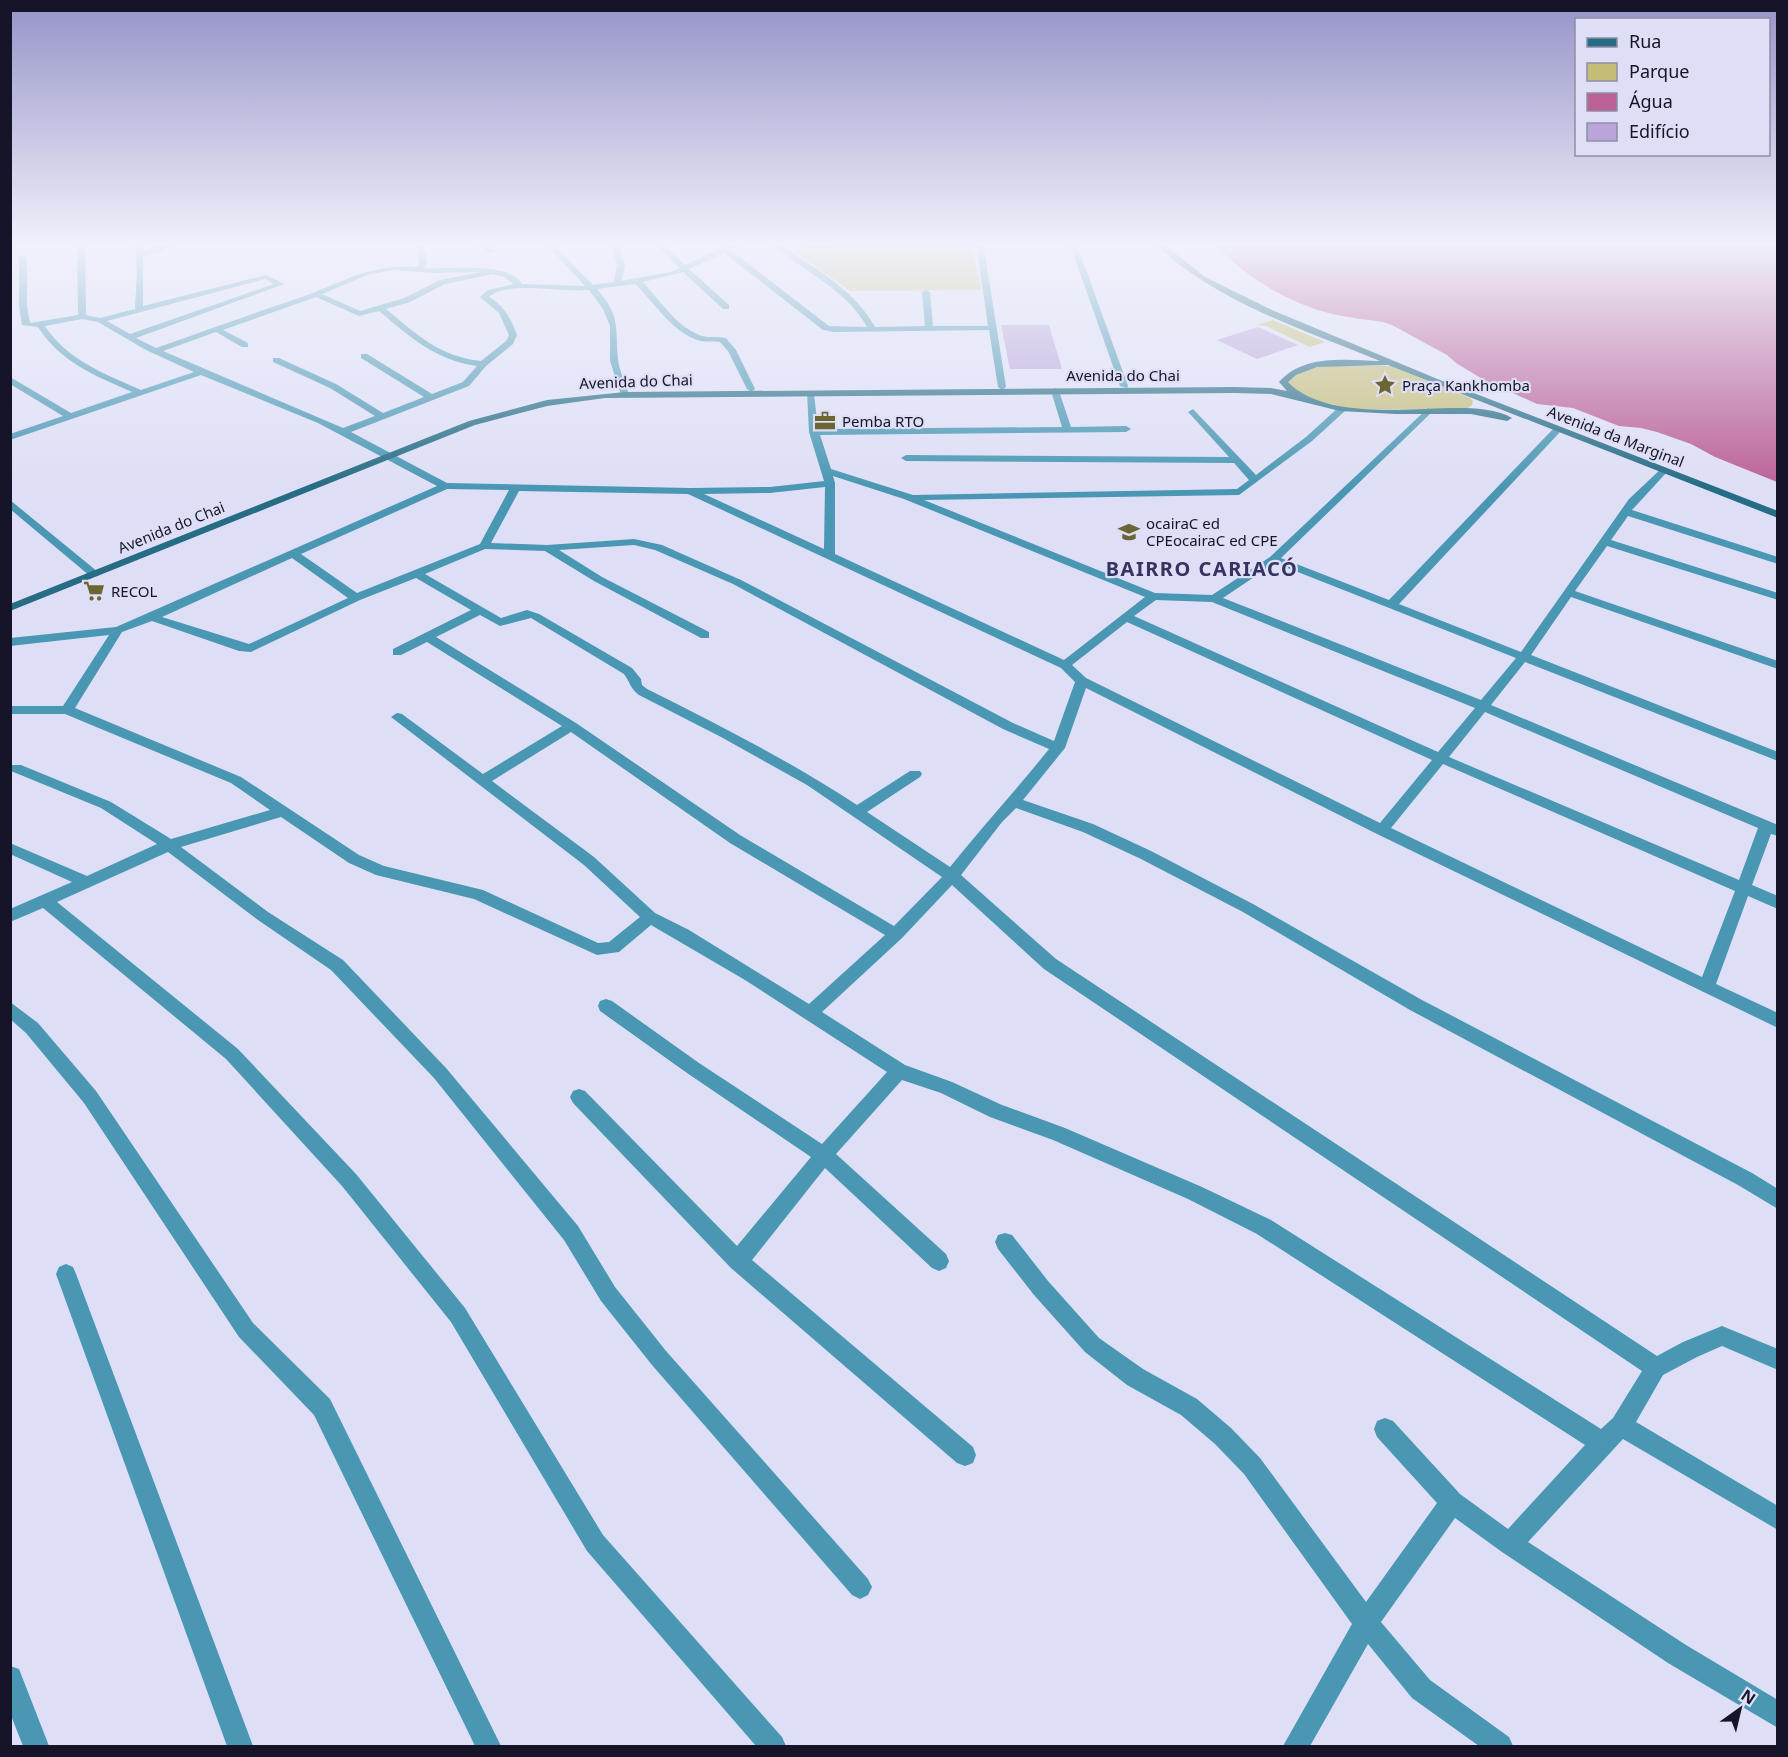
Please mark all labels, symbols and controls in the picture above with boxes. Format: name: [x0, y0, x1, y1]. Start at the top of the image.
legend: [1575, 18, 1770, 156]
text: Rua: [1629, 29, 1661, 53]
text: Parque: [1629, 59, 1689, 83]
text: Água: [1629, 89, 1673, 113]
text: Edifício: [1629, 119, 1690, 143]
street label: Avenida do Chai: [1066, 365, 1180, 385]
street label: Avenida do Chai: [579, 369, 693, 393]
place icon: Praça Kankhomba: [1373, 373, 1397, 397]
place label: Praça Kankhomba: [1402, 375, 1530, 395]
street label: Avenida da Marginal: [1545, 401, 1687, 471]
office icon: Pemba RTO: [813, 409, 837, 433]
place label: Pemba RTO: [842, 411, 924, 431]
street label: Avenida do Chai: [115, 496, 227, 558]
place label: ocairaC ed CPEocairaC ed CPE: [1146, 513, 1278, 550]
school or university icon: ocairaC ed CPEocairaC ed CPE: [1117, 520, 1141, 544]
district label: BAIRRO CARIACÓ: [1106, 555, 1298, 582]
supermarket icon: RECOL: [82, 579, 106, 603]
place label: RECOL: [111, 581, 158, 601]
north arrow: [1710, 1679, 1770, 1739]
text: N: [1737, 1684, 1760, 1709]

